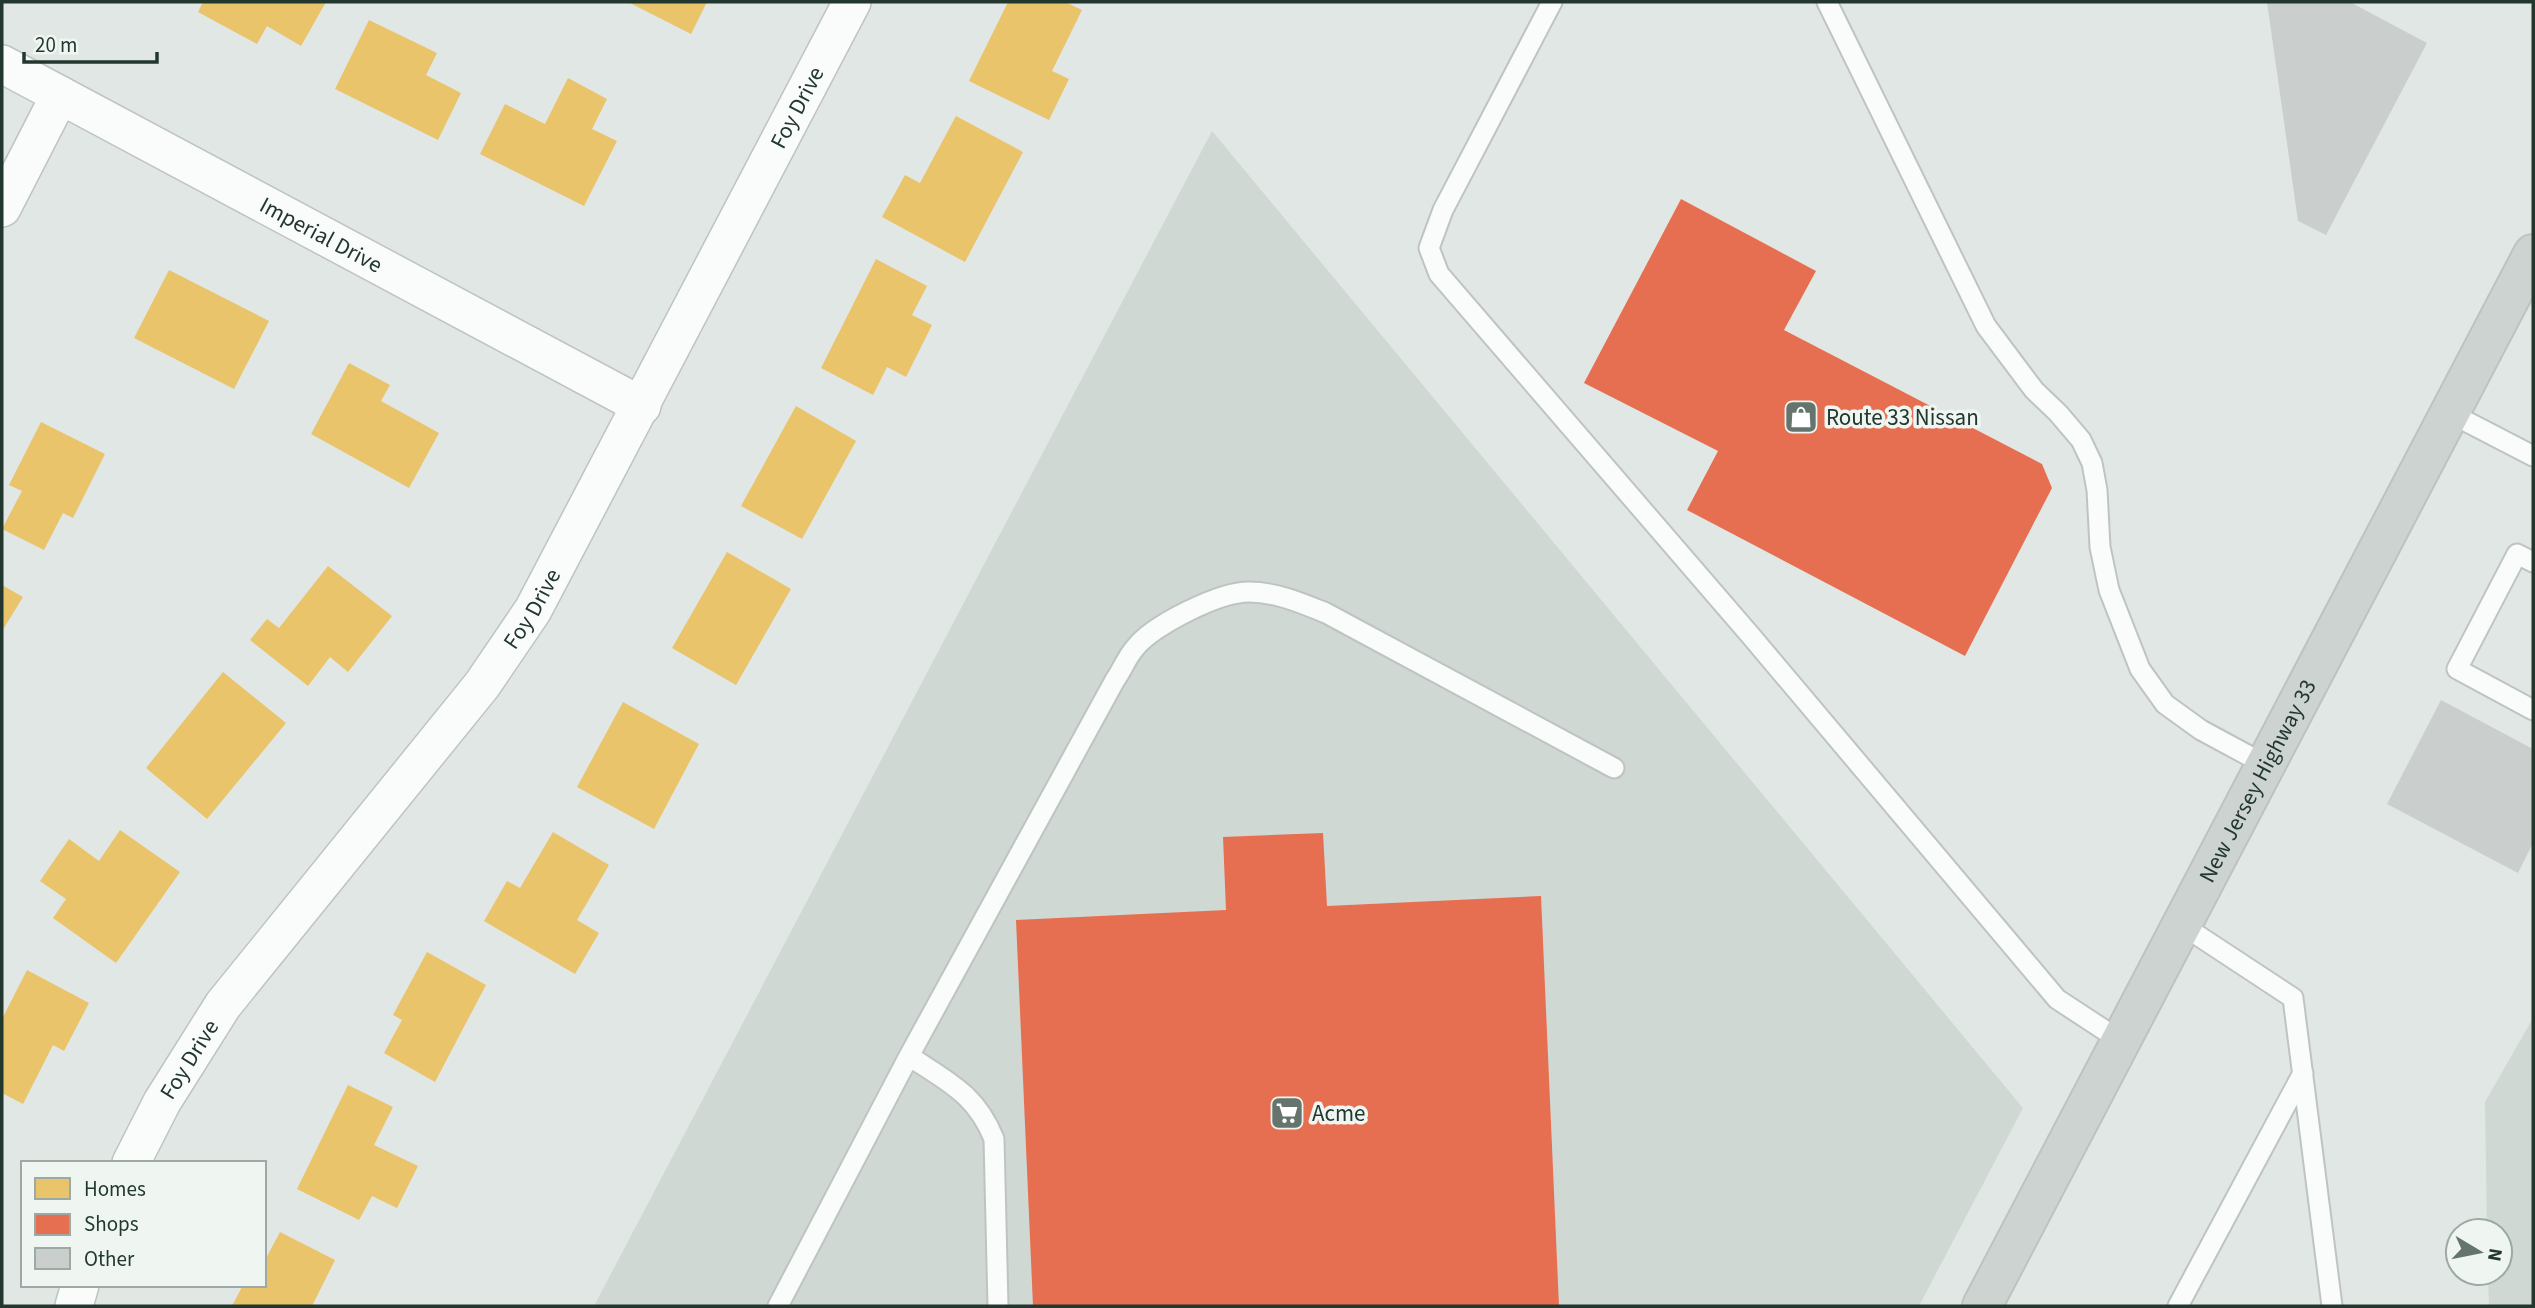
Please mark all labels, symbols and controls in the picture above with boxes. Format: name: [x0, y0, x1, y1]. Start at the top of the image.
scale bar: [24, 21, 158, 65]
text: 20 m: [35, 30, 77, 60]
street label: Foy Drive: [761, 60, 832, 154]
street label: Imperial Drive: [254, 188, 389, 281]
shop icon: Route 33 Nissan: [1782, 398, 1820, 436]
place label: Route 33 Nissan: [1826, 401, 1979, 434]
street label: Foy Drive: [495, 563, 569, 655]
street label: New Jersey Highway 33: [2190, 673, 2324, 888]
street label: Foy Drive: [151, 1013, 227, 1106]
supermarket icon: Acme: [1268, 1094, 1306, 1132]
place label: Acme: [1312, 1097, 1365, 1130]
legend: [21, 1161, 266, 1287]
text: Homes: [84, 1174, 146, 1204]
text: Shops: [84, 1209, 139, 1239]
north arrow: [2444, 1217, 2514, 1287]
text: Other: [84, 1244, 135, 1274]
text: N: [2480, 1246, 2509, 1263]

